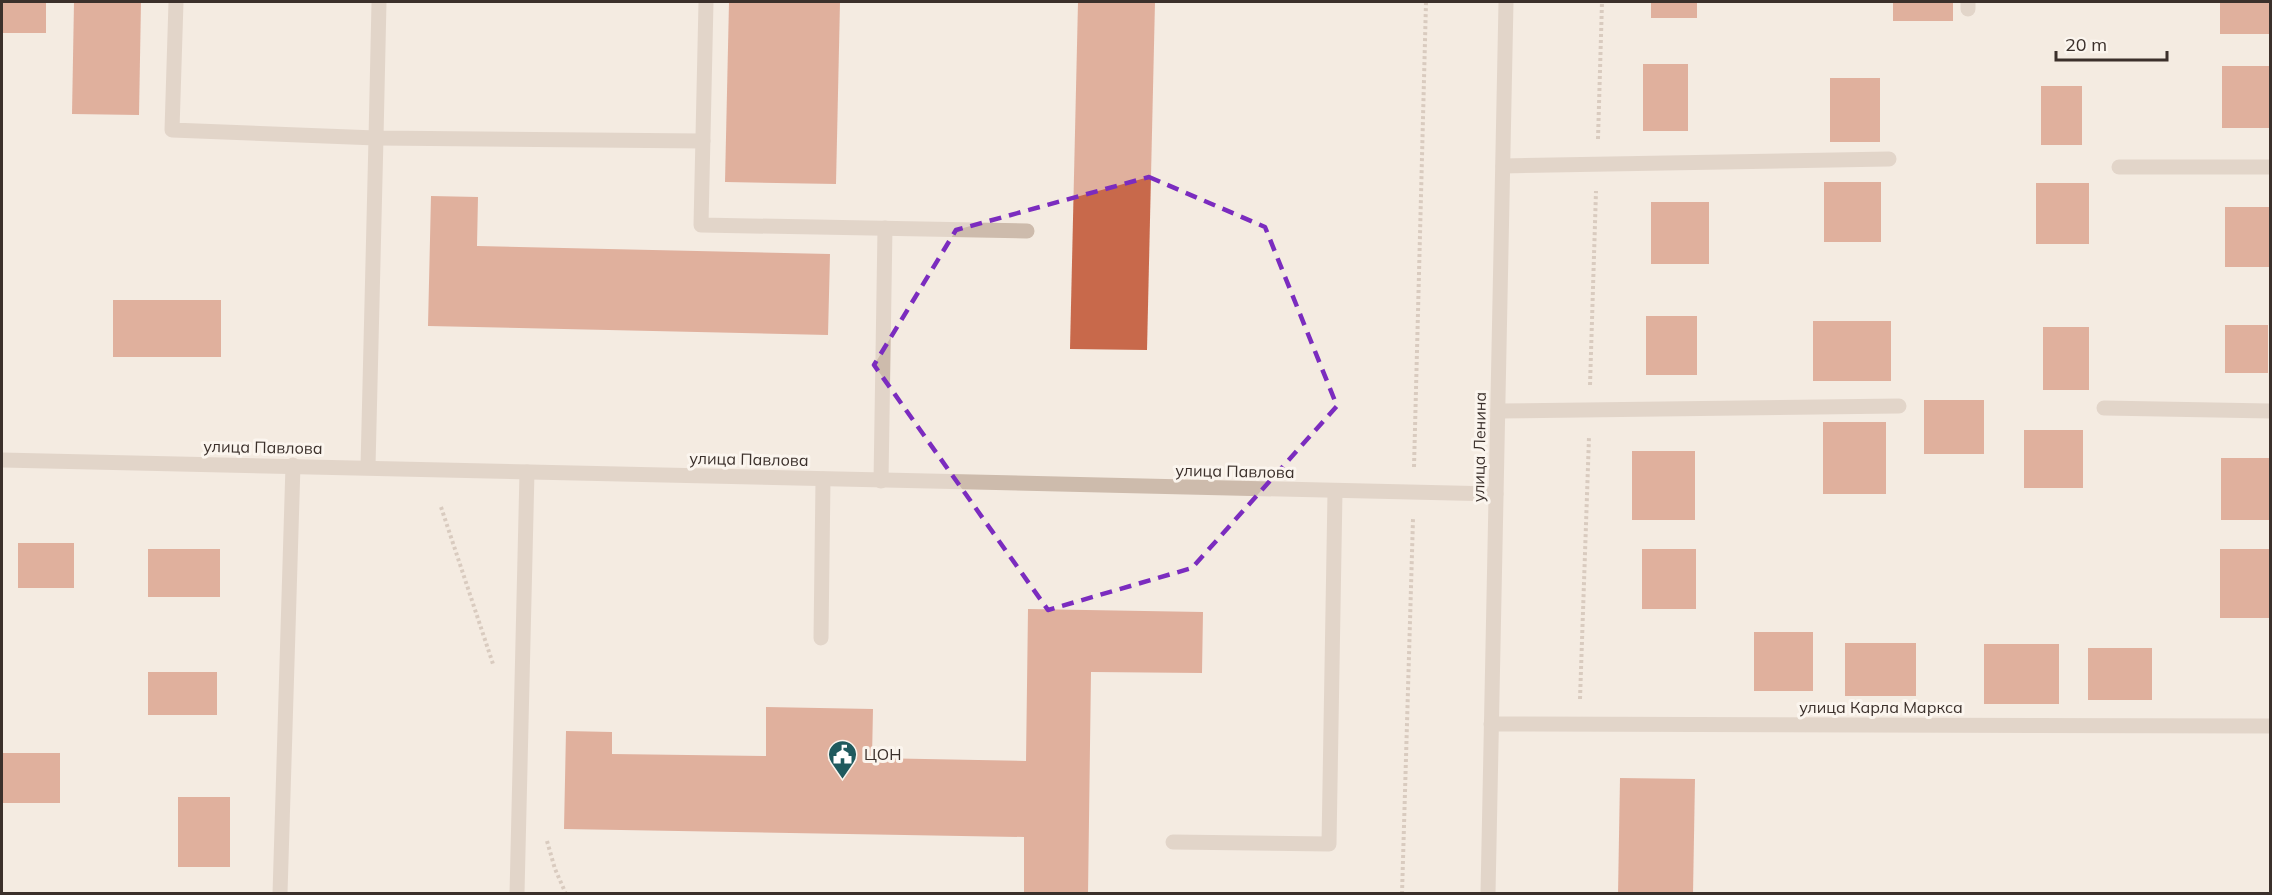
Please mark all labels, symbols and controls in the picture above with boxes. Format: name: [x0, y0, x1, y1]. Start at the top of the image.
scale bar: [2056, 24, 2167, 62]
text: 20 m: [2065, 33, 2107, 56]
street label: улица Ленина: [1468, 392, 1490, 502]
street label: улица Павлова: [203, 436, 323, 458]
street label: улица Павлова: [689, 448, 809, 470]
street label: улица Павлова: [1175, 460, 1295, 482]
street label: улица Карла Маркса: [1799, 697, 1963, 717]
public building icon: ЦОН: [827, 738, 859, 780]
place label: ЦОН: [864, 744, 901, 764]

